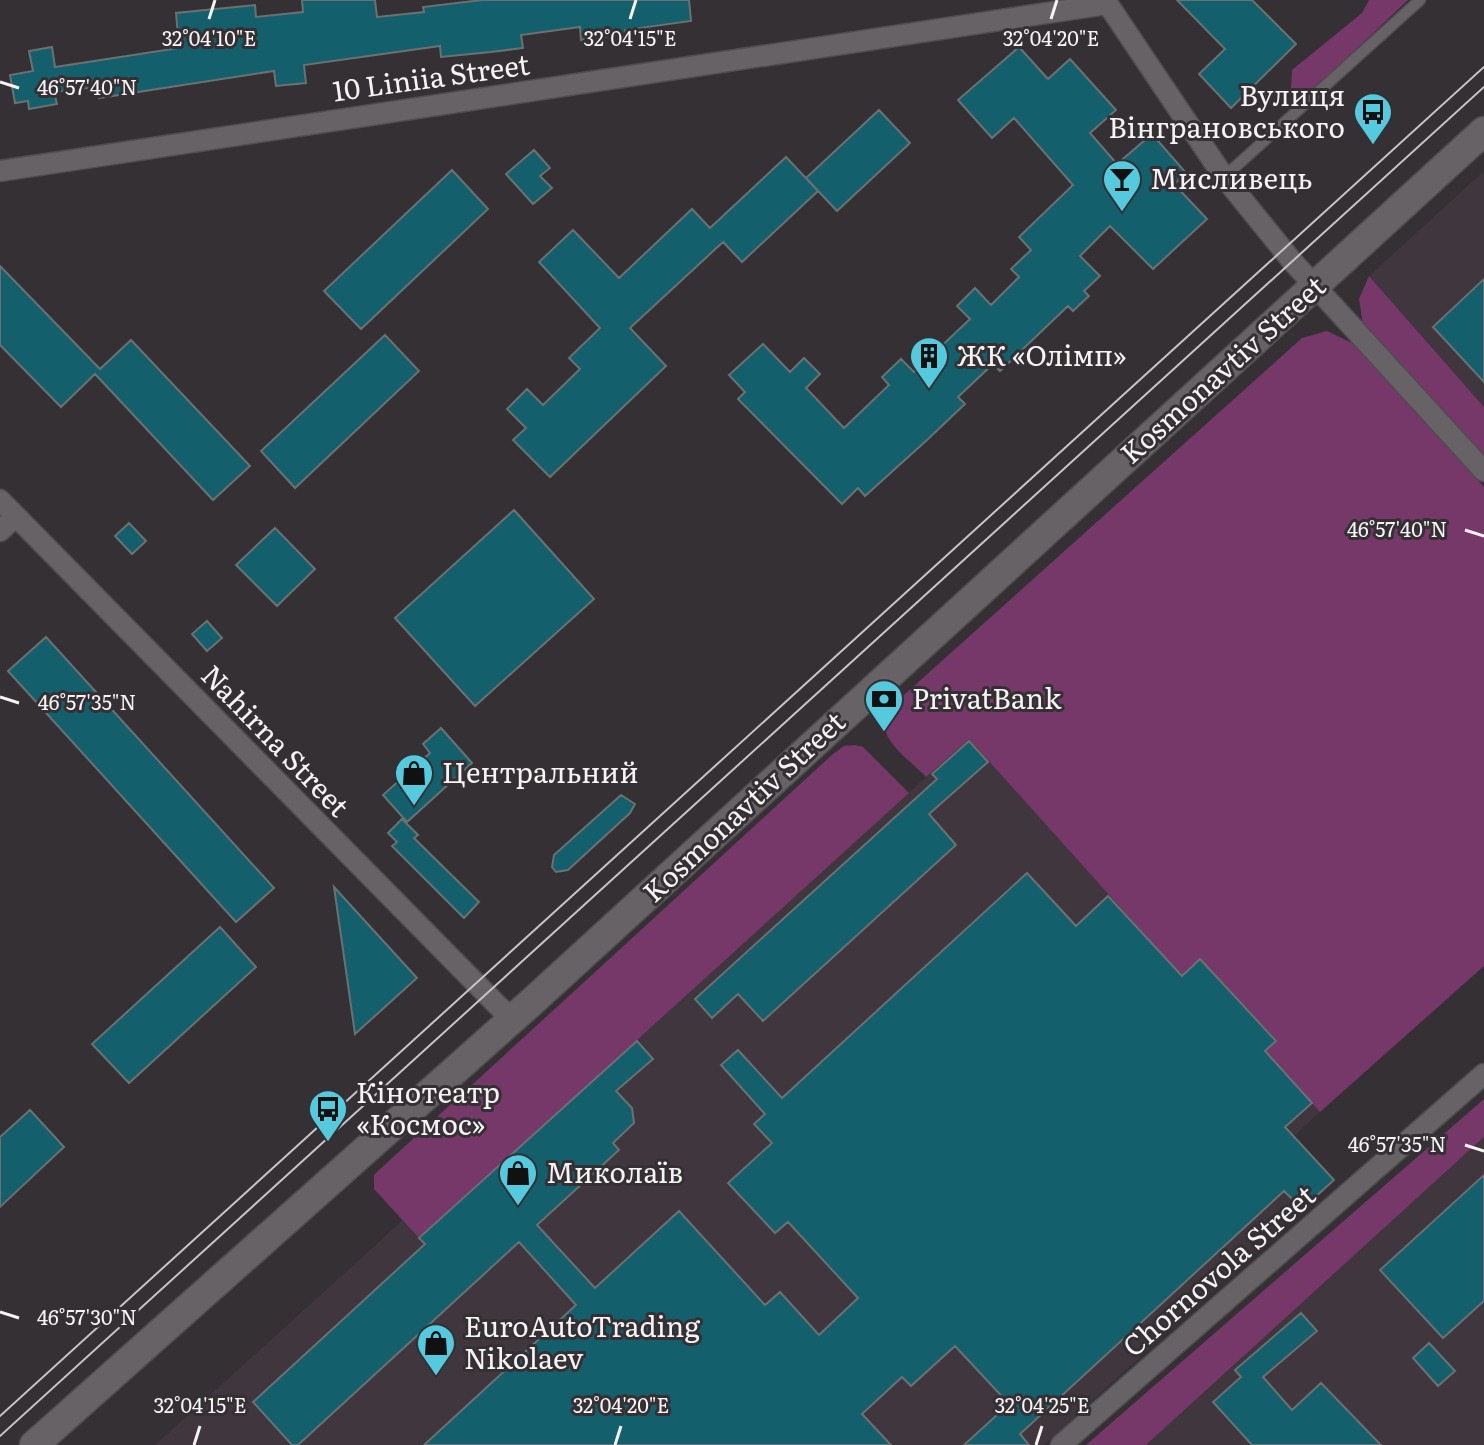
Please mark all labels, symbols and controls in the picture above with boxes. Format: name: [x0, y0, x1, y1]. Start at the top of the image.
text: 32°04'10"E: [162, 22, 256, 52]
text: 32°04'15"E: [584, 22, 677, 52]
text: 32°04'20"E: [1003, 22, 1099, 52]
street label: 10 Liniia Street: [330, 41, 533, 111]
text: 46°57'40"N: [37, 71, 137, 101]
place label: Вулиця Вінграновського: [1108, 73, 1345, 147]
bus stop icon: Вулиця Вінграновського: [1352, 91, 1394, 146]
place label: Мисливець: [1150, 156, 1312, 198]
bar icon: Мисливець: [1101, 158, 1143, 213]
street label: Kosmonavtiv Street: [1110, 264, 1334, 472]
place label: ЖК «Олімп»: [957, 333, 1127, 375]
building icon: ЖК «Олімп»: [908, 335, 950, 390]
text: 46°57'40"N: [1347, 513, 1447, 543]
street label: Nahirna Street: [193, 654, 361, 826]
place label: PrivatBank: [912, 676, 1062, 718]
bank icon: PrivatBank: [863, 678, 905, 733]
text: 46°57'35"N: [38, 686, 136, 716]
street label: Kosmonavtiv Street: [632, 700, 854, 911]
place label: Центральний: [442, 750, 639, 792]
shop icon: Центральний: [393, 752, 435, 807]
place label: Кінотеатр «Космос»: [356, 1070, 500, 1144]
bus stop icon: Кінотеатр «Космос»: [307, 1088, 349, 1143]
text: 46°57'35"N: [1348, 1128, 1446, 1158]
place label: Миколаїв: [546, 1150, 683, 1192]
shop icon: Миколаїв: [497, 1152, 539, 1207]
street label: Chornovola Street: [1112, 1173, 1324, 1365]
text: 46°57'30"N: [37, 1301, 137, 1331]
place label: EuroAutoTrading Nikolaev: [464, 1304, 700, 1378]
shop icon: EuroAutoTrading Nikolaev: [415, 1322, 457, 1377]
text: 32°04'15"E: [154, 1389, 247, 1419]
text: 32°04'20"E: [573, 1389, 669, 1419]
text: 32°04'25"E: [995, 1389, 1090, 1419]

